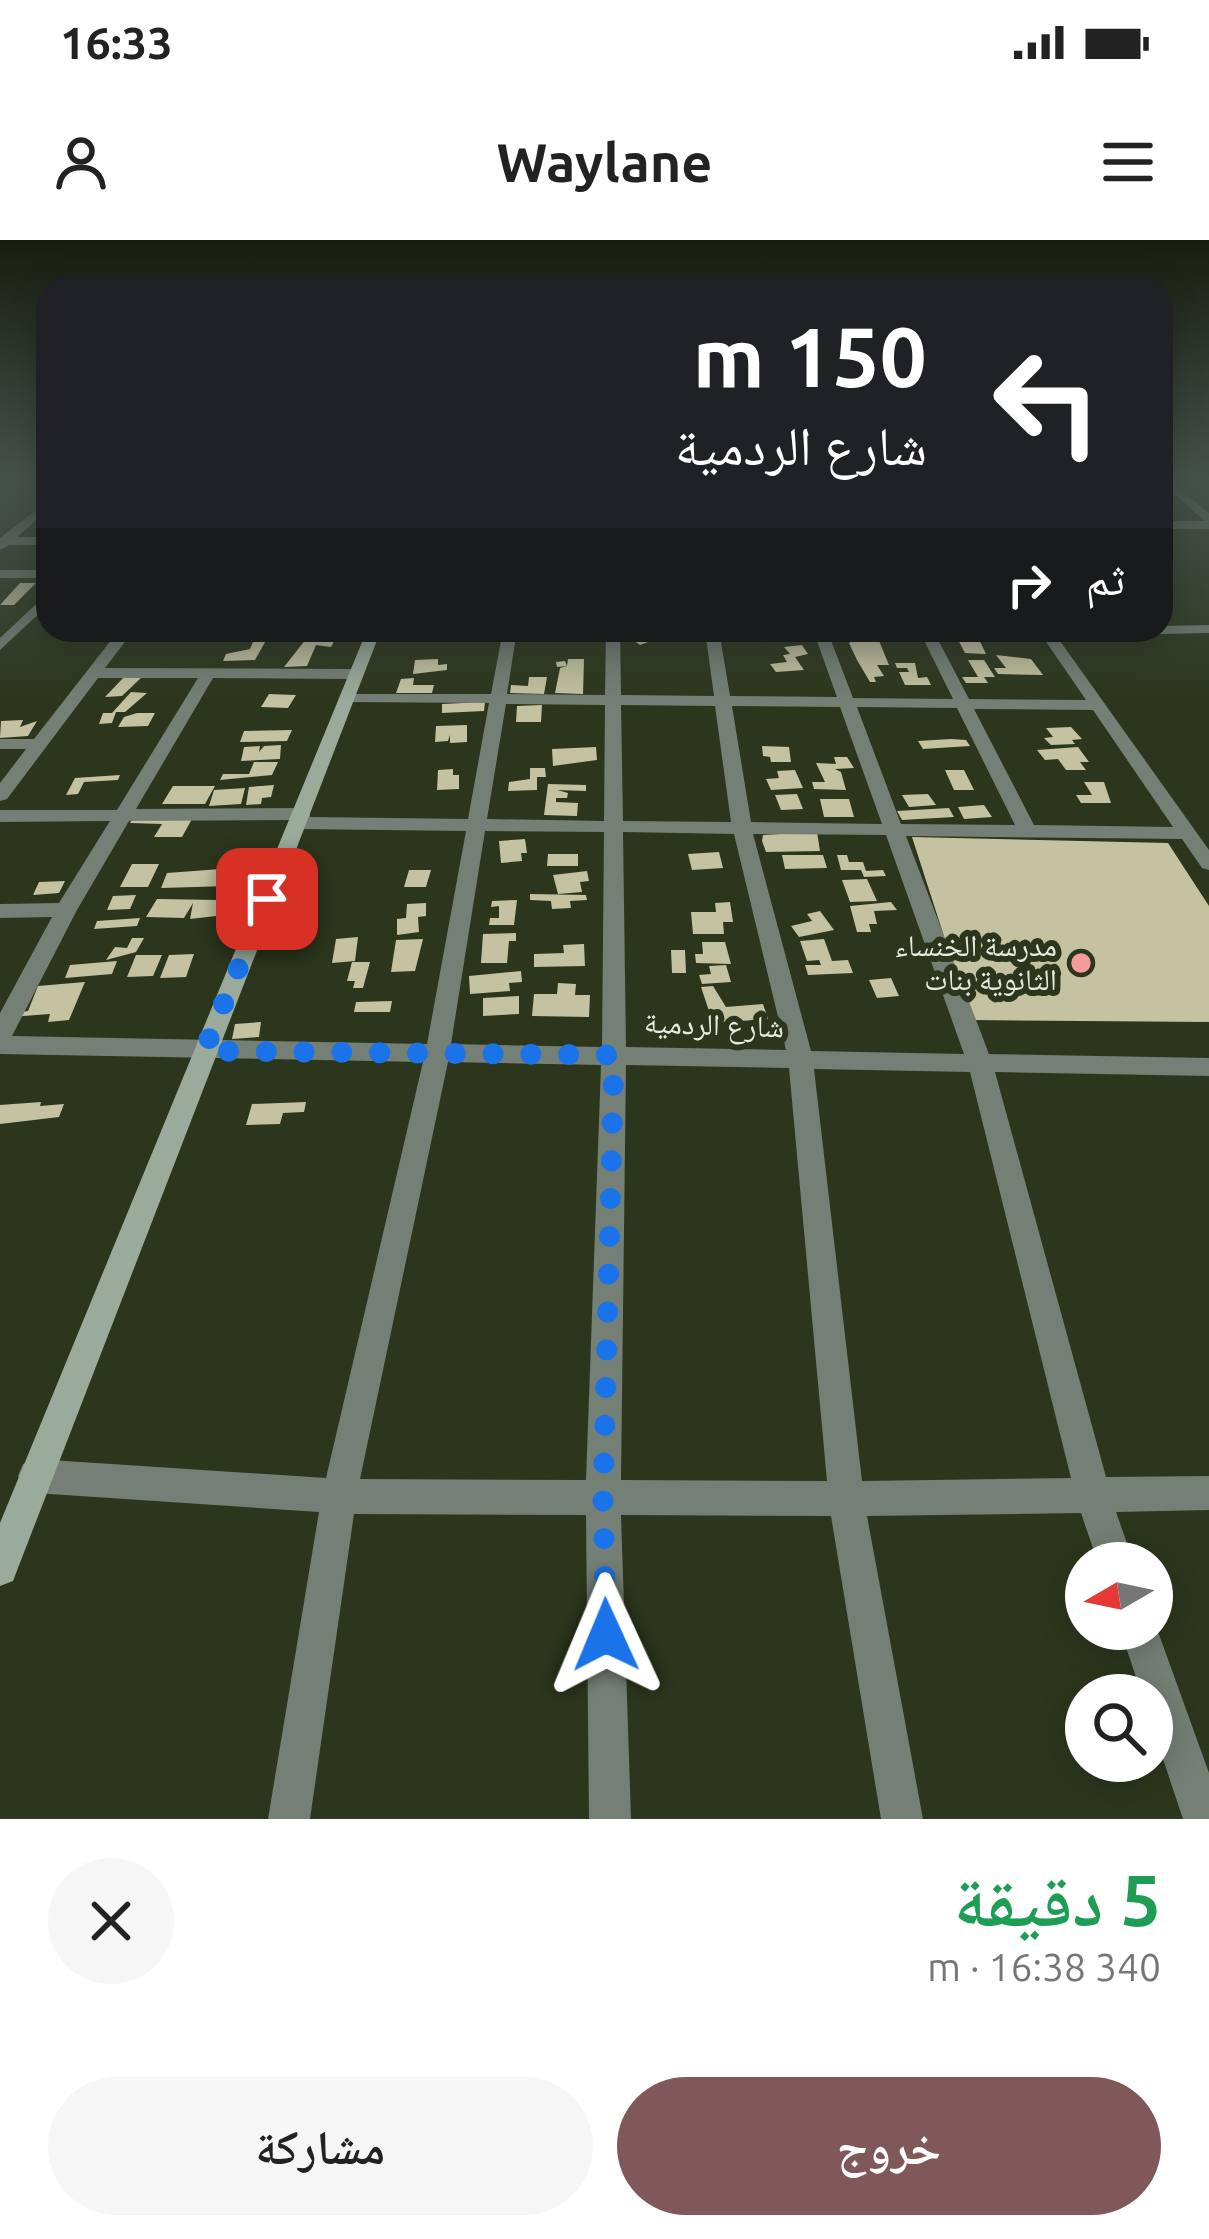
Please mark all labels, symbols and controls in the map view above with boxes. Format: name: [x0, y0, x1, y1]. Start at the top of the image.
text: 16:33: [60, 17, 173, 68]
icon: person: [48, 129, 114, 195]
icon: menu: [1095, 129, 1161, 195]
text: Waylane: [497, 132, 712, 192]
text: 150 m: [693, 309, 927, 403]
icon: left: [969, 324, 1125, 480]
text: شارع الردمية: [675, 415, 927, 475]
icon: right: [996, 552, 1062, 618]
text: ثم: [1086, 553, 1125, 604]
pin: [216, 848, 318, 950]
icon: arrive: [234, 866, 300, 932]
place label: مدرسة الخنساء الثانوية بنات: [895, 928, 1057, 997]
marker: مدرسة الخنساء الثانوية بنات: [1068, 950, 1094, 976]
street label: شارع الردمية: [643, 1005, 785, 1046]
north arrow: [1065, 1542, 1173, 1650]
map controls: [1065, 1542, 1173, 1782]
position arrow: [543, 1572, 669, 1698]
button: search: [1065, 1674, 1173, 1782]
button: close: [48, 1858, 174, 1984]
text: 5 دقيقة: [954, 1859, 1161, 1940]
text: 340 m · 16:38: [927, 1945, 1161, 1988]
button: مشاركة: [48, 2077, 593, 2215]
button: خروج: [617, 2077, 1161, 2215]

